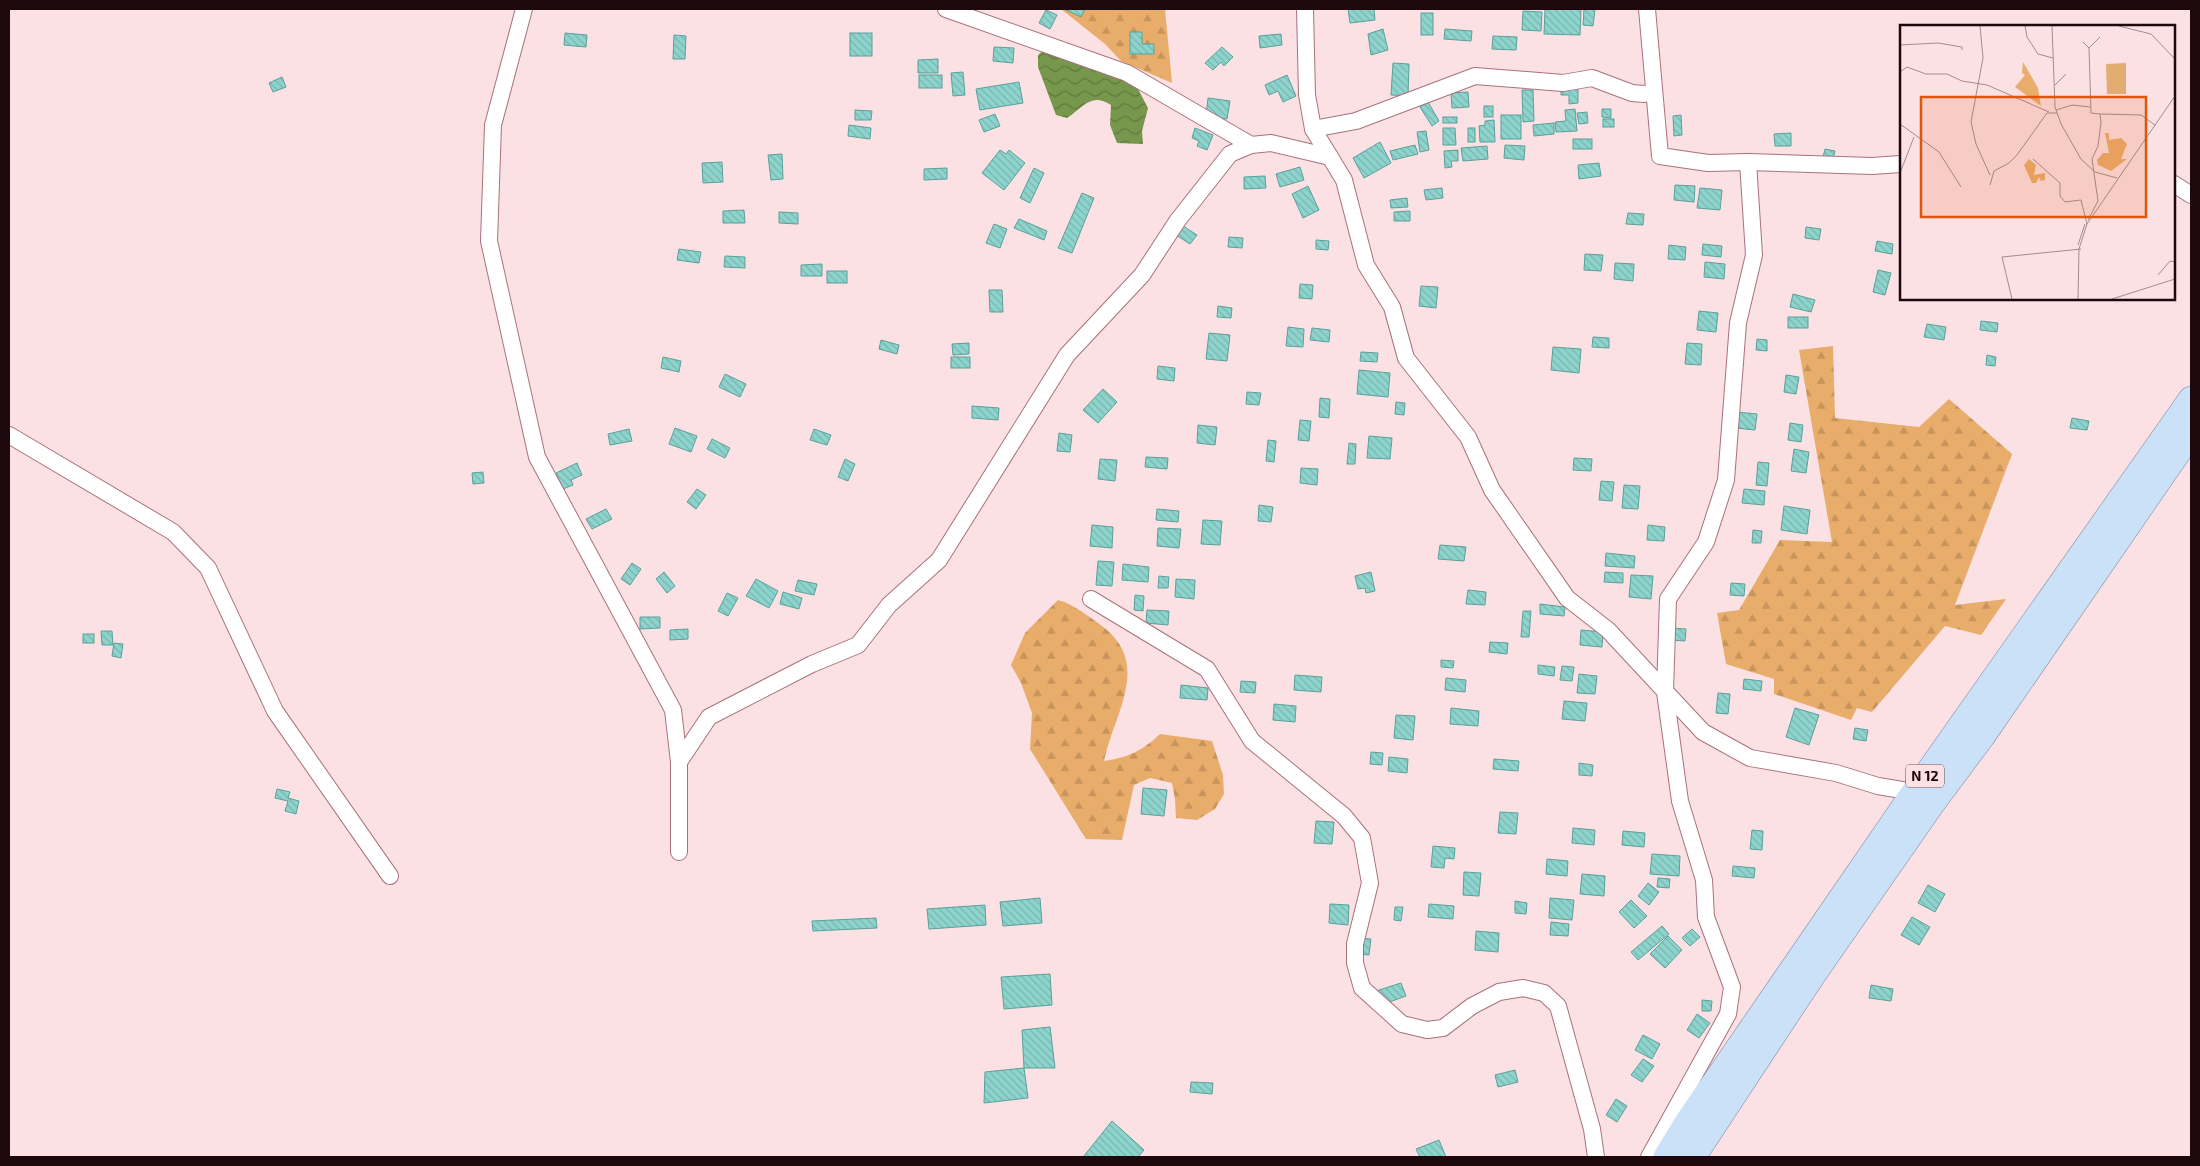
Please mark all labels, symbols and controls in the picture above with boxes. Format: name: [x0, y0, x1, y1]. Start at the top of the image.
inset map: [1900, 25, 2175, 300]
road number: N 12: [1906, 764, 1944, 788]

